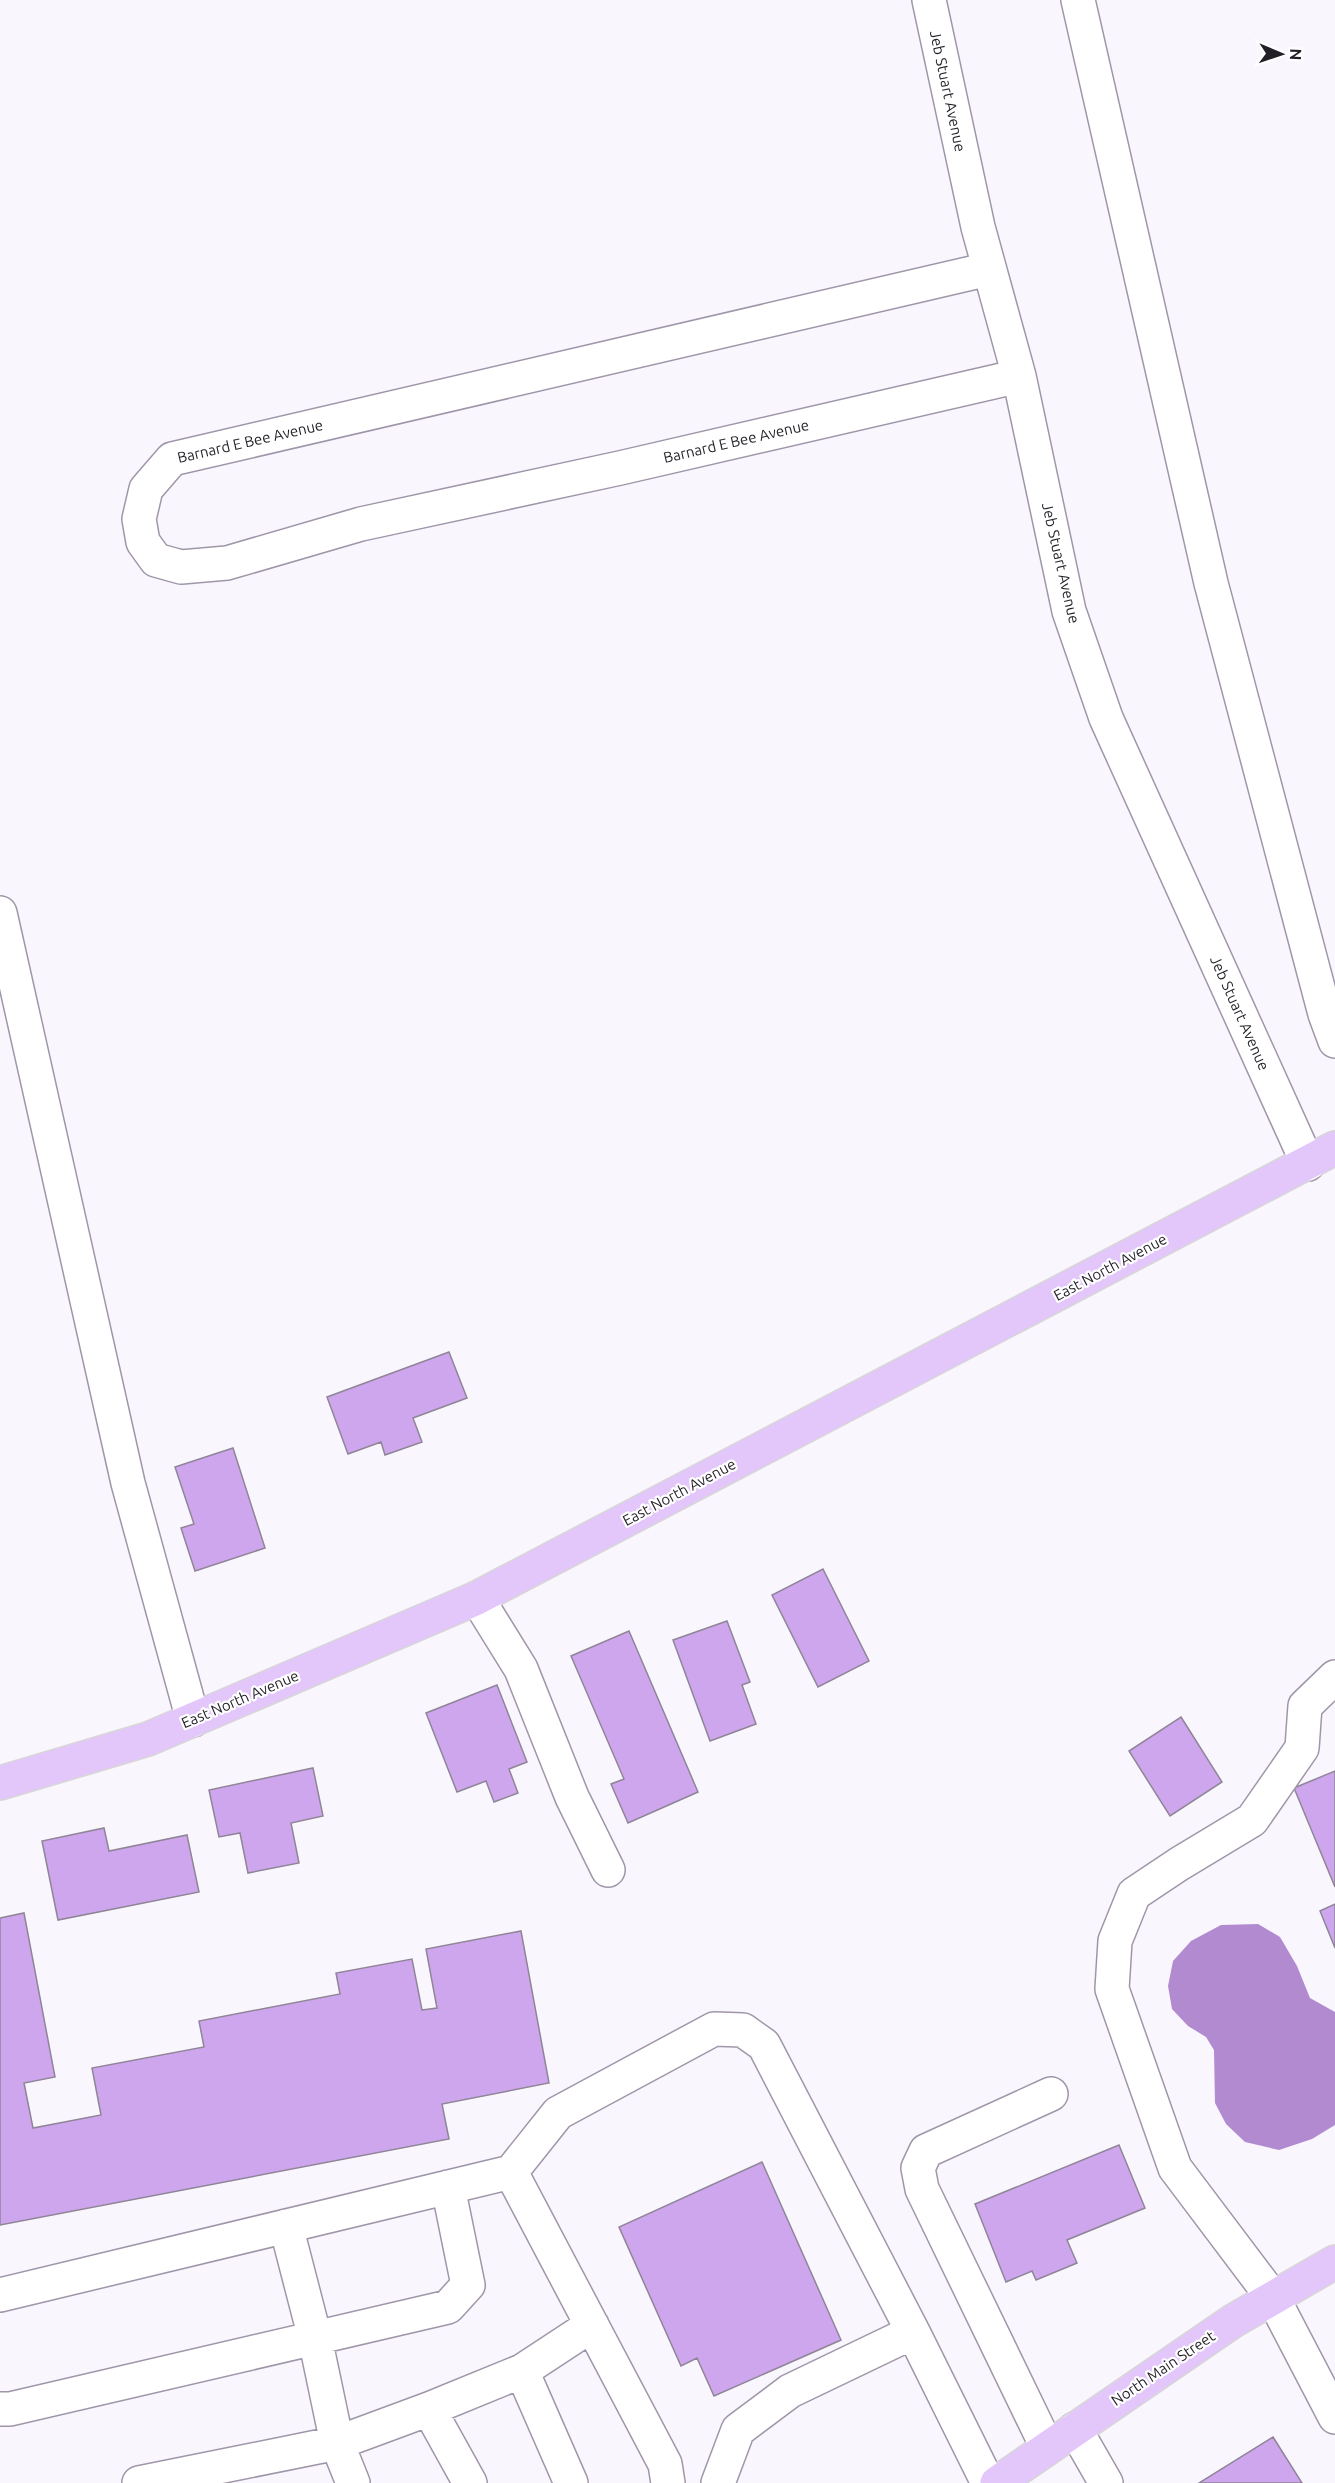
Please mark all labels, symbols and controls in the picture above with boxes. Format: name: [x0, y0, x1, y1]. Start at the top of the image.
north arrow: [1251, 24, 1311, 84]
street label: Jeb Stuart Avenue: [927, 29, 969, 153]
text: N: [1287, 48, 1305, 61]
street label: Barnard E Bee Avenue: [176, 416, 324, 466]
street label: Barnard E Bee Avenue: [662, 416, 810, 466]
street label: Jeb Stuart Avenue: [1039, 501, 1083, 625]
street label: Jeb Stuart Avenue: [1207, 953, 1273, 1073]
street label: East North Avenue: [1051, 1230, 1169, 1304]
street label: East North Avenue: [620, 1455, 738, 1529]
street label: East North Avenue: [179, 1667, 301, 1731]
street label: North Main Street: [1108, 2327, 1218, 2409]

